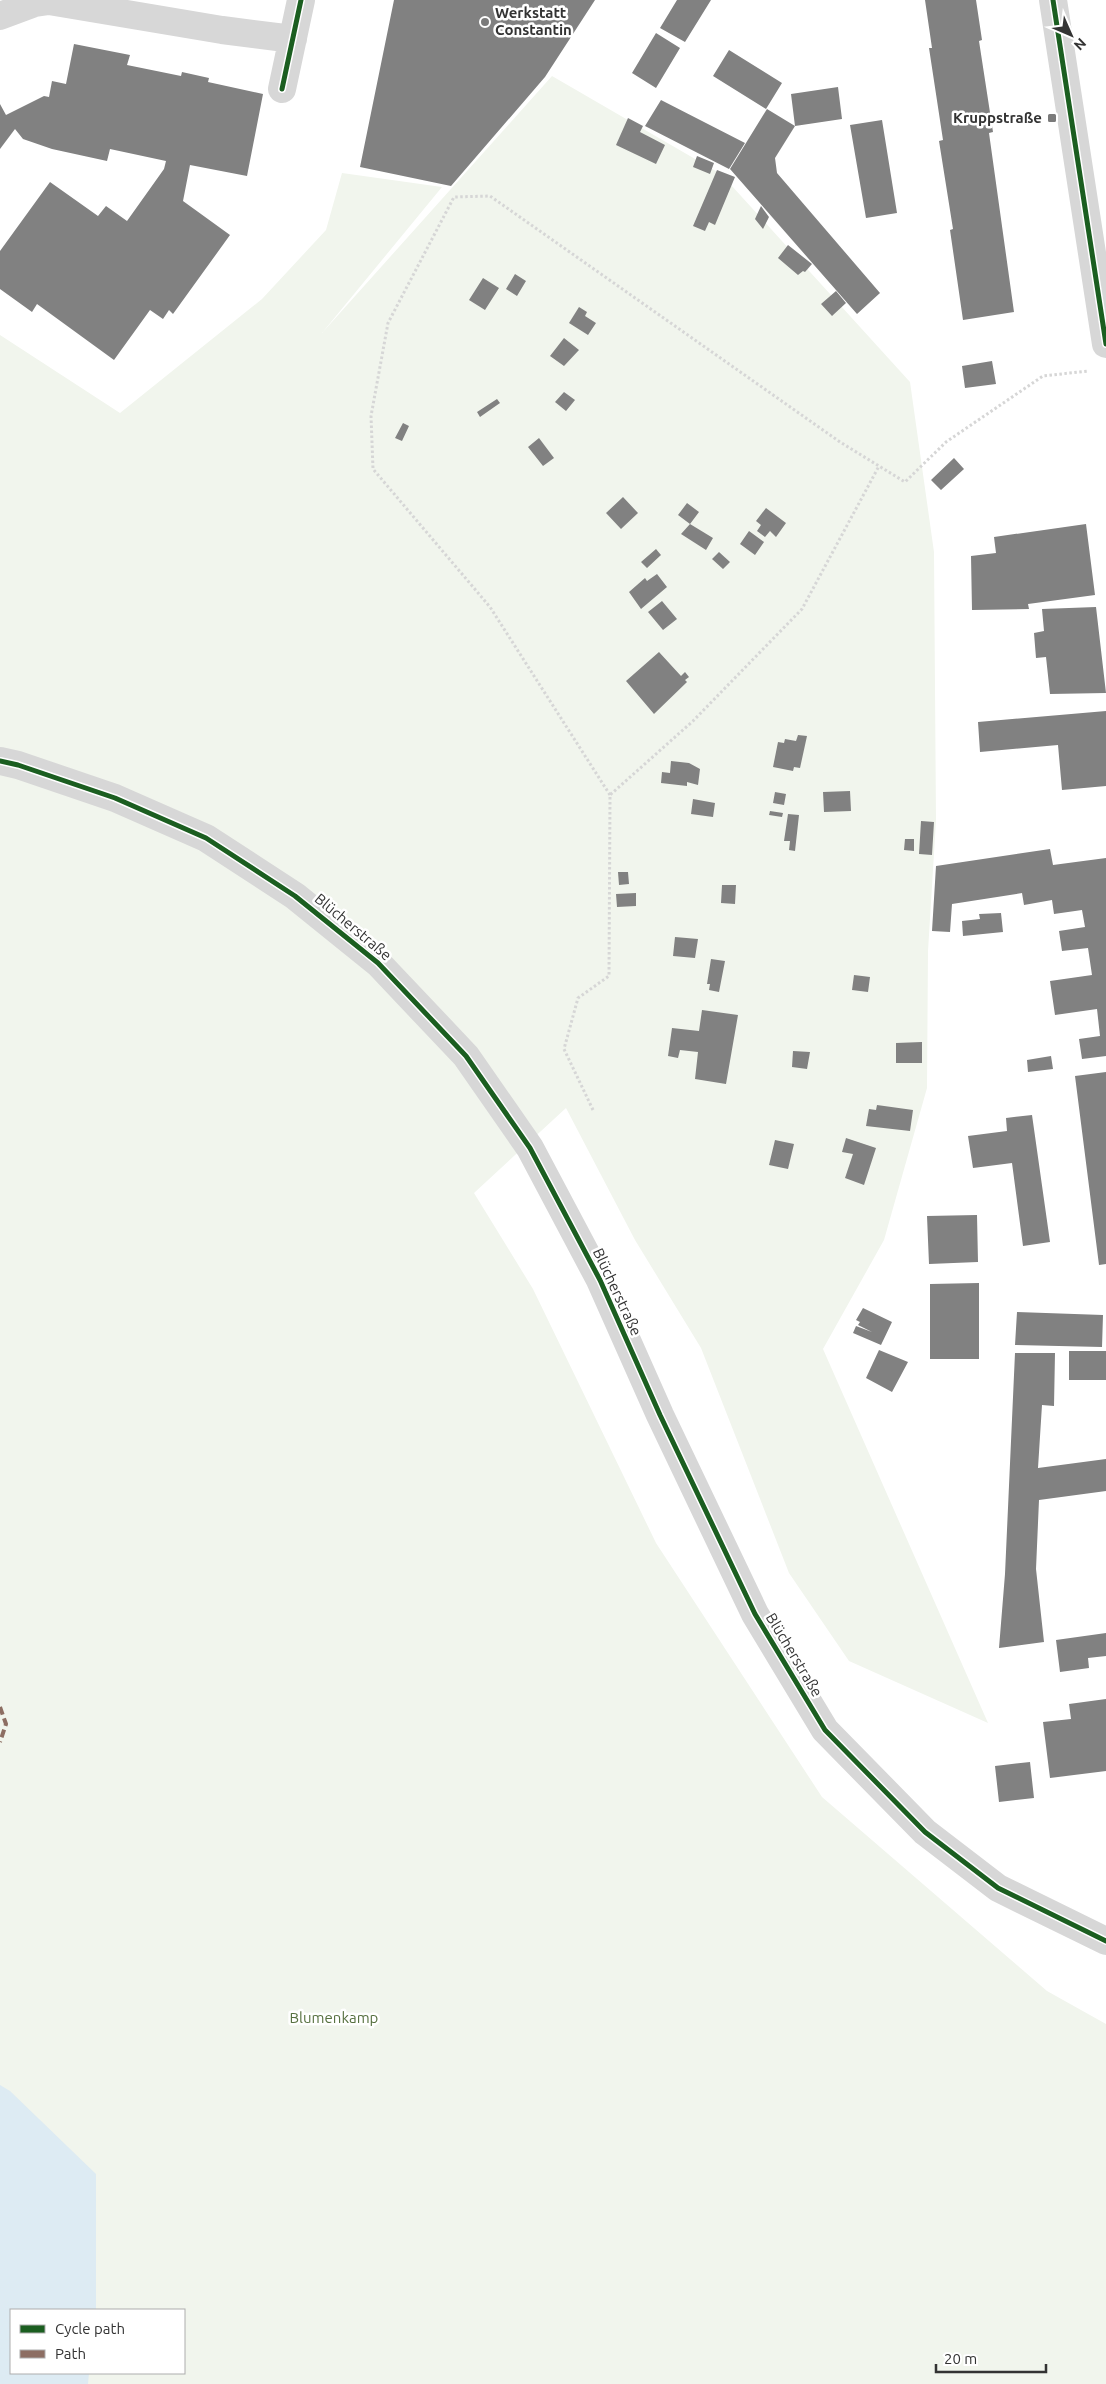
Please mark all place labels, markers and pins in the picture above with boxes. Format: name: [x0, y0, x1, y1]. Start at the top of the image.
place label: Werkstatt Constantin: [495, 4, 572, 38]
marker: Werkstatt Constantin: [479, 16, 491, 28]
place label: Kruppstraße: [953, 109, 1042, 126]
marker: Kruppstraße: [1046, 112, 1058, 124]

